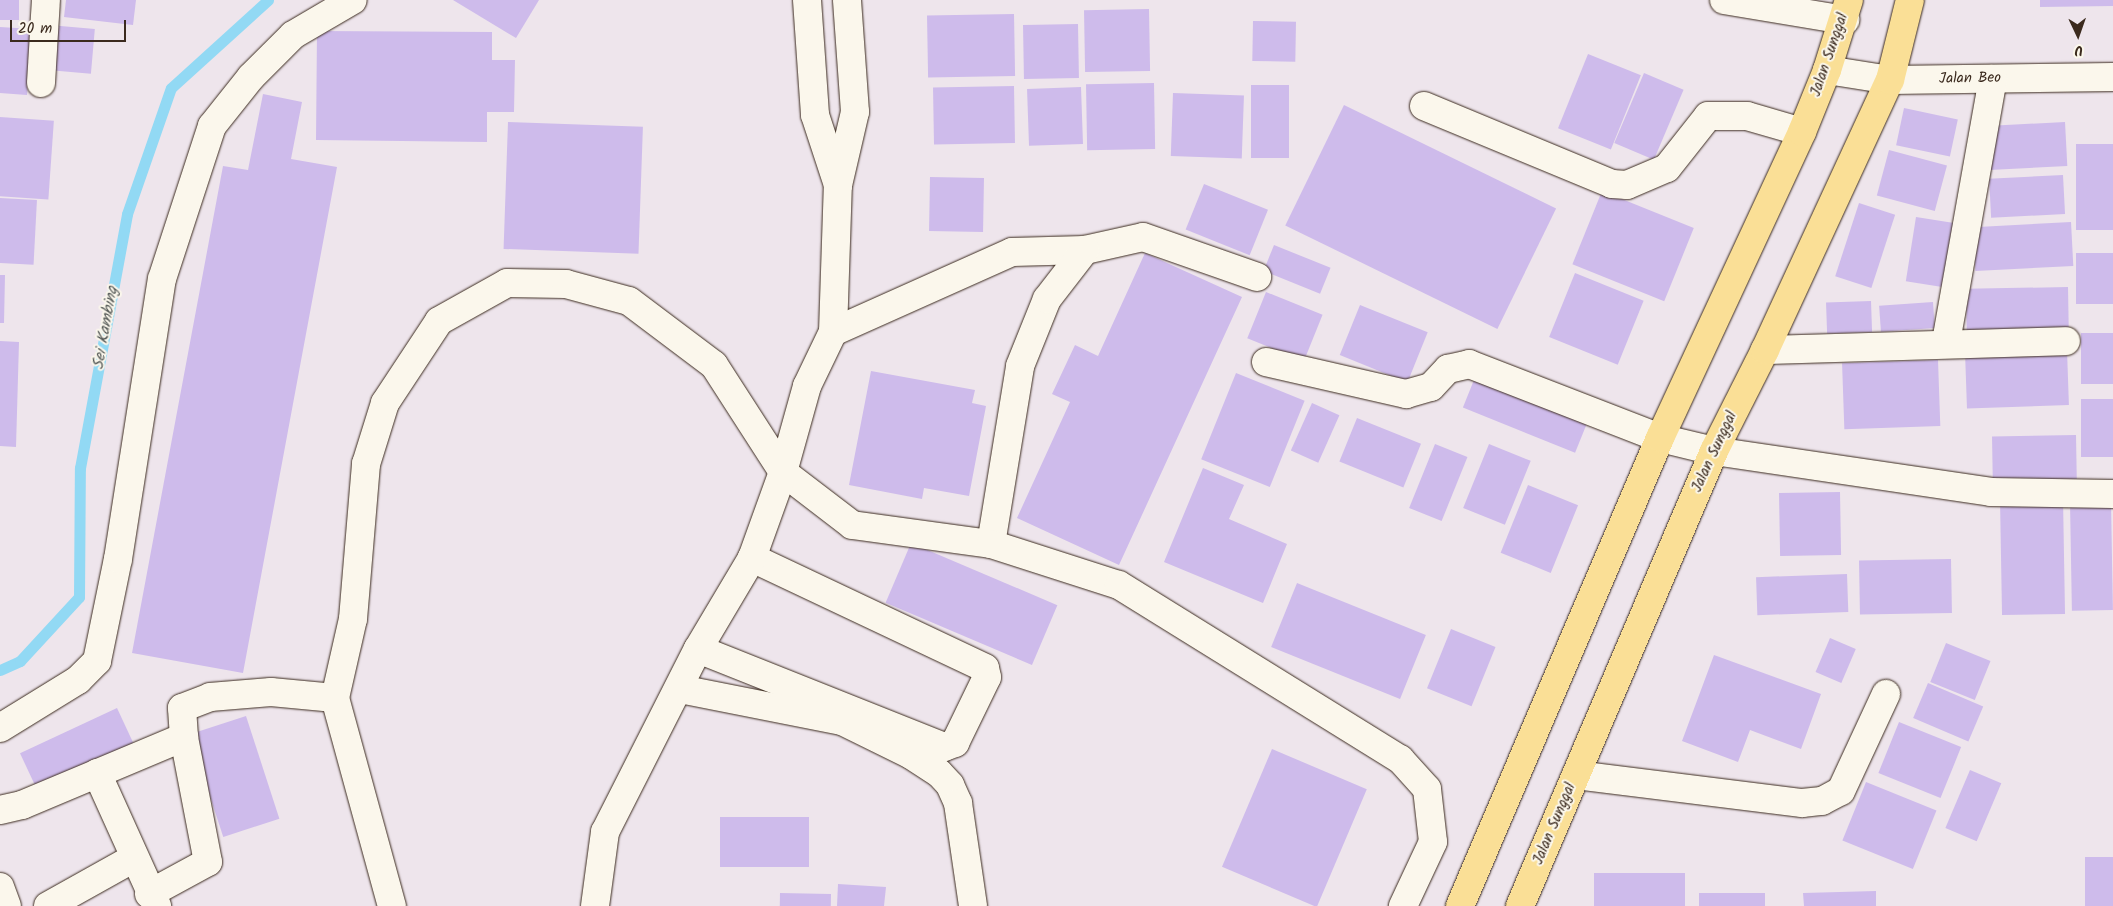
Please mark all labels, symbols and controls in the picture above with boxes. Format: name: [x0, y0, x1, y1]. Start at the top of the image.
scale bar: [12, 10, 129, 42]
north arrow: [2053, 10, 2103, 60]
street label: Jalan Sunggal: [1807, 11, 1853, 99]
text: 20 m: [18, 17, 52, 41]
text: U: [2074, 39, 2084, 61]
street label: Jalan Beo: [1939, 69, 2001, 89]
water label: Sei Kambing: [89, 285, 123, 371]
street label: Jalan Sunggal: [1688, 409, 1742, 495]
street label: Jalan Sunggal: [1530, 780, 1580, 868]

